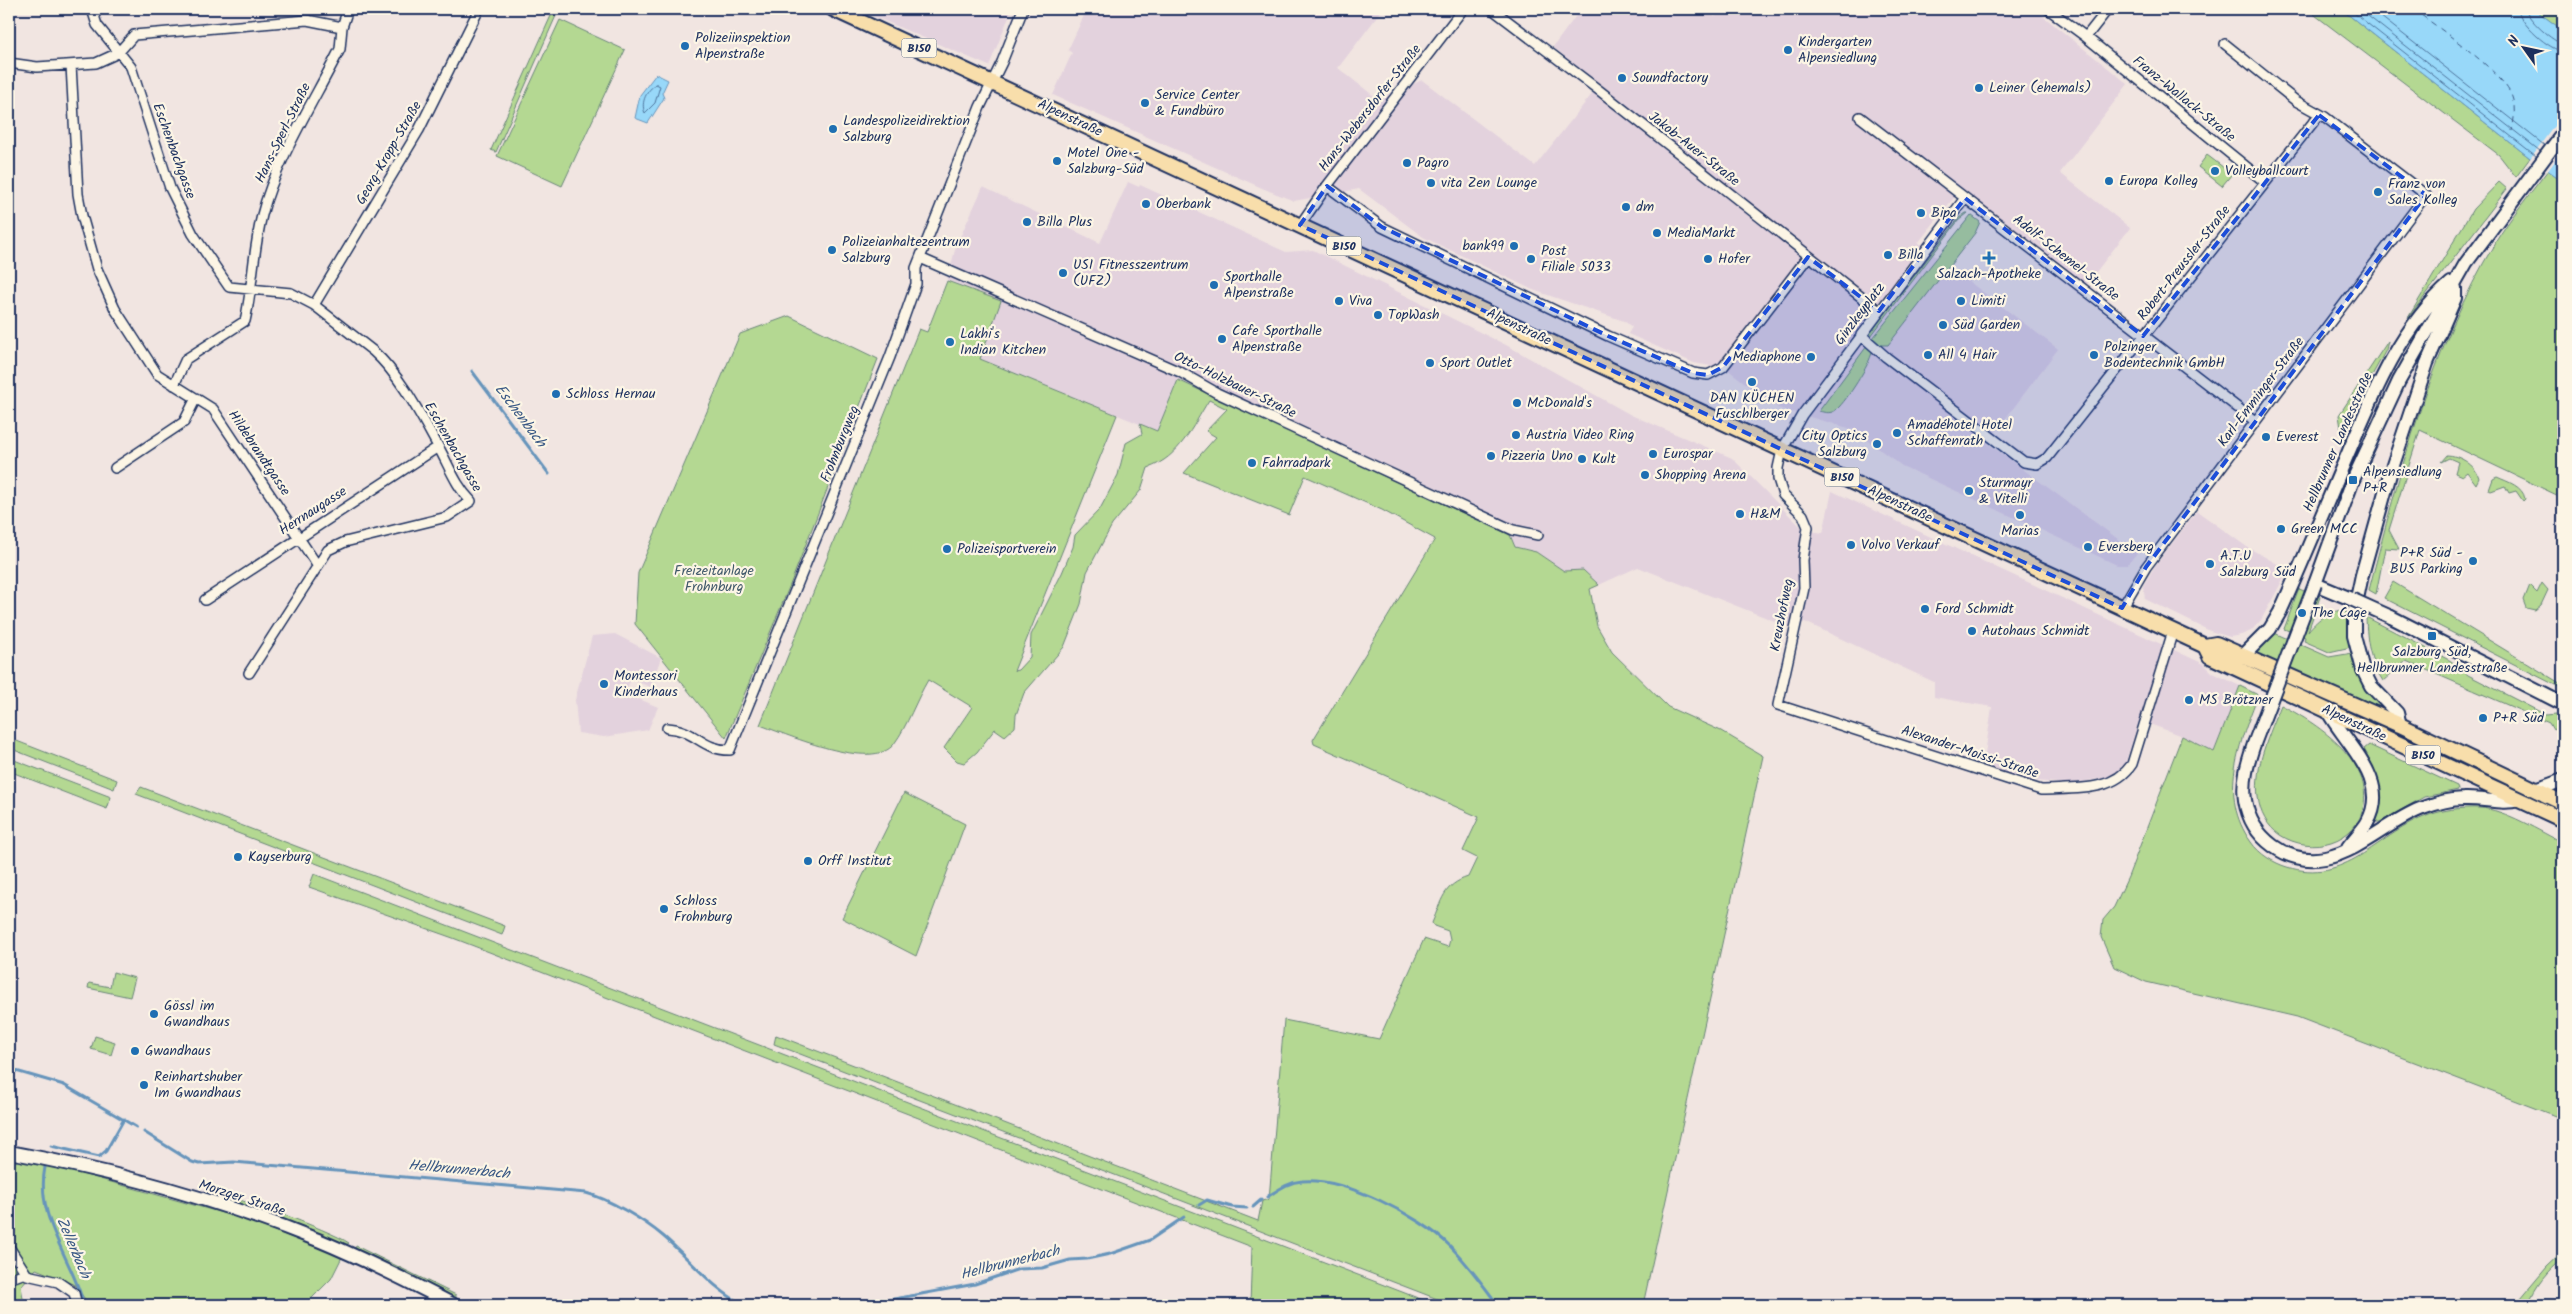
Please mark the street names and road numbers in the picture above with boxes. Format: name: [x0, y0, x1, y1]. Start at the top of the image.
road number: B150: [902, 38, 936, 58]
street label: Hans-Webersdorfer-Straße: [1313, 39, 1427, 176]
street label: Franz-Wallack-Straße: [2128, 50, 2241, 148]
street label: Hans-Sperl-Straße: [249, 78, 317, 187]
street label: Alpenstraße: [1034, 93, 1107, 143]
street label: Georg-Kropp-Straße: [350, 96, 428, 209]
street label: Eschenbachgasse: [146, 100, 202, 203]
street label: Jakob-Auer-Straße: [1644, 106, 1745, 192]
street label: Robert-Preussler-Straße: [2132, 200, 2237, 325]
street label: Adolf-Schemel-Straße: [2008, 209, 2125, 307]
road number: B150: [1326, 237, 1362, 256]
street label: Ginzkeyplatz: [1829, 278, 1891, 350]
street label: Alpenstraße: [1483, 302, 1556, 352]
street label: Karl-Emminger-Straße: [2212, 332, 2310, 452]
street label: Otto-Holzbauer-Straße: [1170, 346, 1301, 425]
street label: Hellbrunner Landesstraße: [2297, 368, 2379, 515]
street label: Eschenbachgasse: [418, 398, 488, 497]
street label: Frohnburgweg: [815, 402, 865, 486]
street label: Hildebrandtgasse: [222, 406, 296, 501]
road number: B150: [1824, 468, 1860, 487]
street label: Alpenstraße: [1864, 479, 1937, 529]
street label: Herrnaugasse: [275, 480, 352, 541]
street label: Kreuzhofweg: [1764, 577, 1800, 653]
street label: Alpenstraße: [2318, 698, 2391, 748]
street label: Alexander-Moissi-Straße: [1898, 719, 2042, 785]
road number: B150: [2406, 746, 2440, 764]
street label: Morzger Straße: [196, 1174, 289, 1223]

